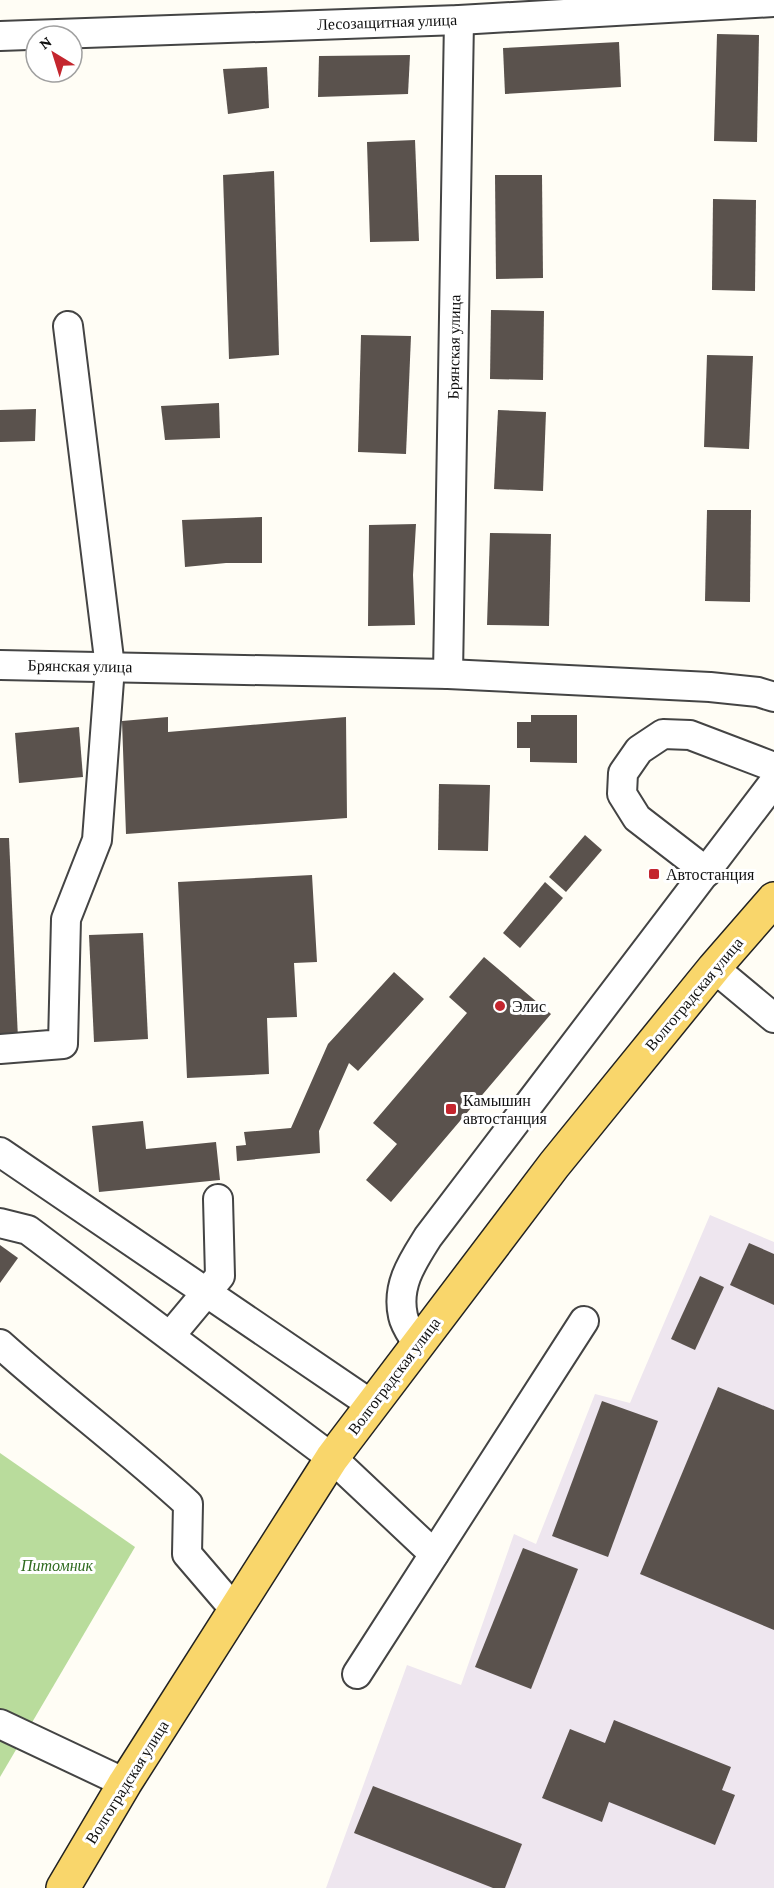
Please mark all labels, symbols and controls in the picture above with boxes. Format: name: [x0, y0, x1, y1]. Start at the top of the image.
street label: Лесозащитная улица: [317, 11, 457, 34]
north arrow: [24, 24, 84, 84]
text: N: [36, 32, 55, 53]
street label: Брянская улица: [445, 295, 464, 400]
street label: Брянская улица: [27, 657, 132, 676]
place label: Автостанция: [666, 866, 755, 884]
marker: Автостанция: [647, 867, 661, 881]
street label: Волгоградская улица: [642, 934, 747, 1055]
place label: Элис: [512, 998, 546, 1015]
marker: Элис: [493, 999, 507, 1013]
place label: Камышин автостанция: [463, 1092, 548, 1128]
marker: Камышин автостанция: [444, 1102, 458, 1116]
street label: Волгоградская улица: [344, 1314, 444, 1438]
park label: Питомник: [20, 1557, 94, 1574]
street label: Волгоградская улица: [82, 1717, 173, 1847]

